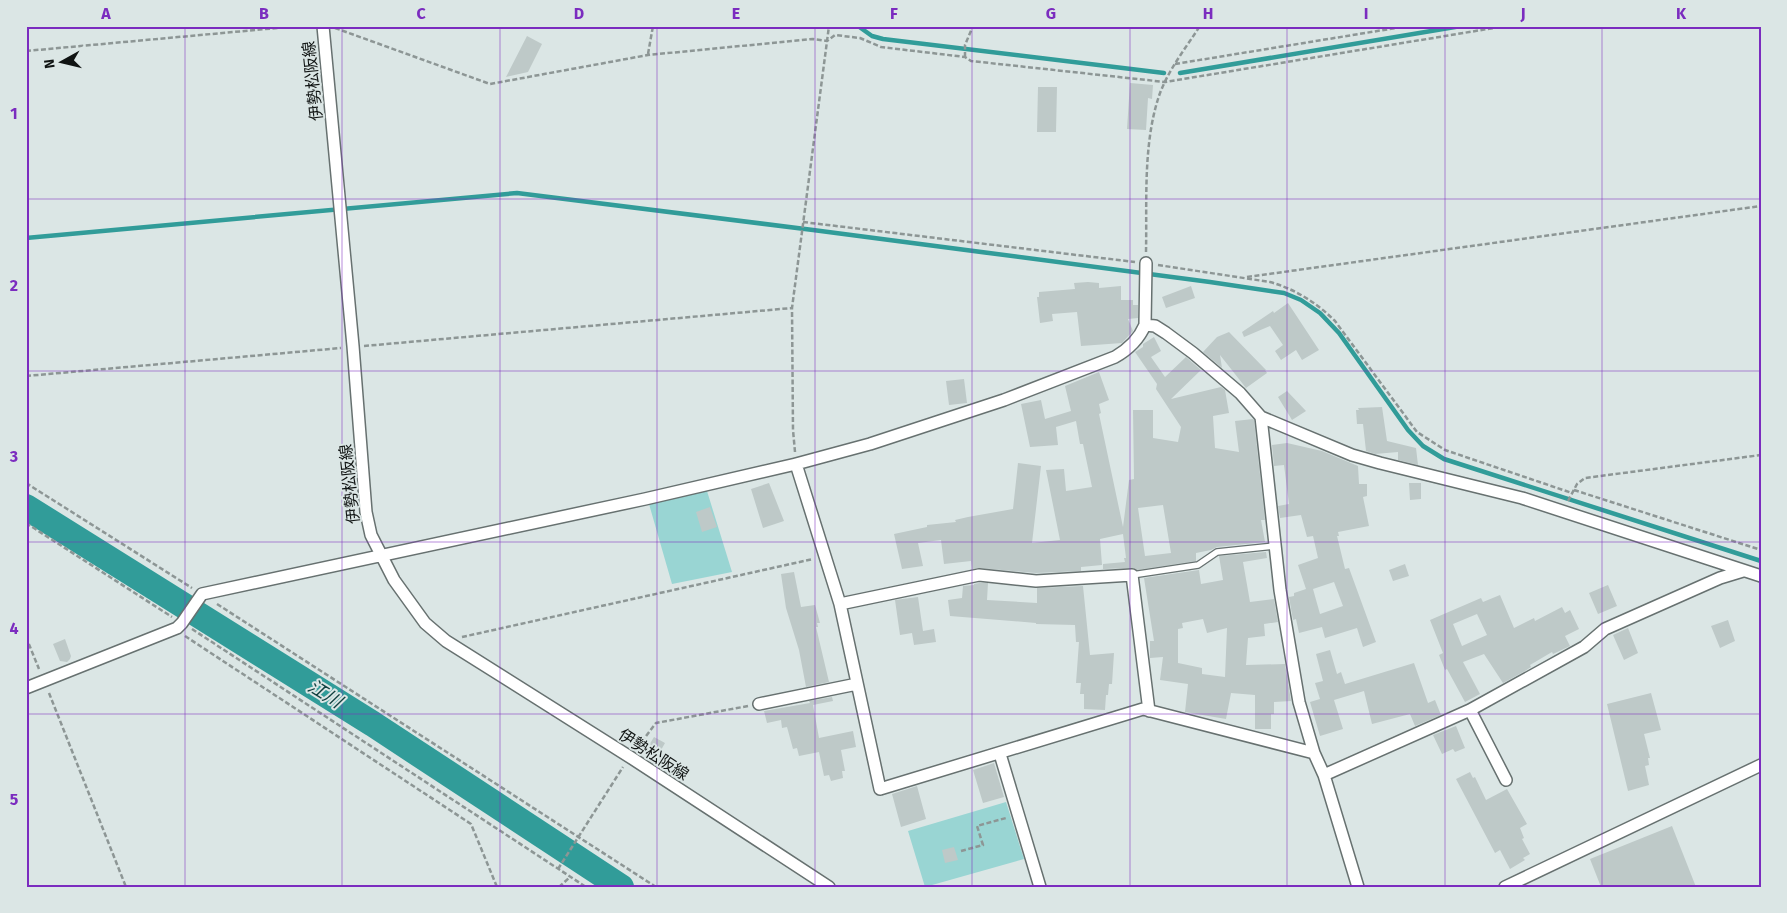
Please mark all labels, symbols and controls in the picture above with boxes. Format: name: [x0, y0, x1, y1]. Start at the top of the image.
text: A: [100, 4, 111, 23]
text: B: [259, 4, 269, 23]
text: C: [416, 4, 426, 23]
text: D: [574, 4, 584, 23]
text: E: [732, 4, 740, 23]
text: F: [890, 4, 898, 23]
text: G: [1046, 4, 1056, 23]
text: H: [1203, 4, 1213, 23]
text: I: [1364, 4, 1368, 23]
text: J: [1519, 4, 1526, 23]
text: K: [1676, 4, 1687, 23]
north arrow: [38, 38, 88, 88]
street label: 伊勢松阪線: [299, 40, 326, 122]
text: N: [41, 58, 59, 70]
text: 1: [10, 104, 18, 123]
text: 2: [10, 276, 18, 295]
street label: 伊勢松阪線: [336, 443, 363, 525]
text: 3: [9, 447, 18, 466]
text: 4: [9, 619, 19, 638]
water label: 江川: [304, 675, 348, 714]
street label: 伊勢松阪線: [615, 725, 692, 784]
text: 5: [10, 790, 19, 809]

